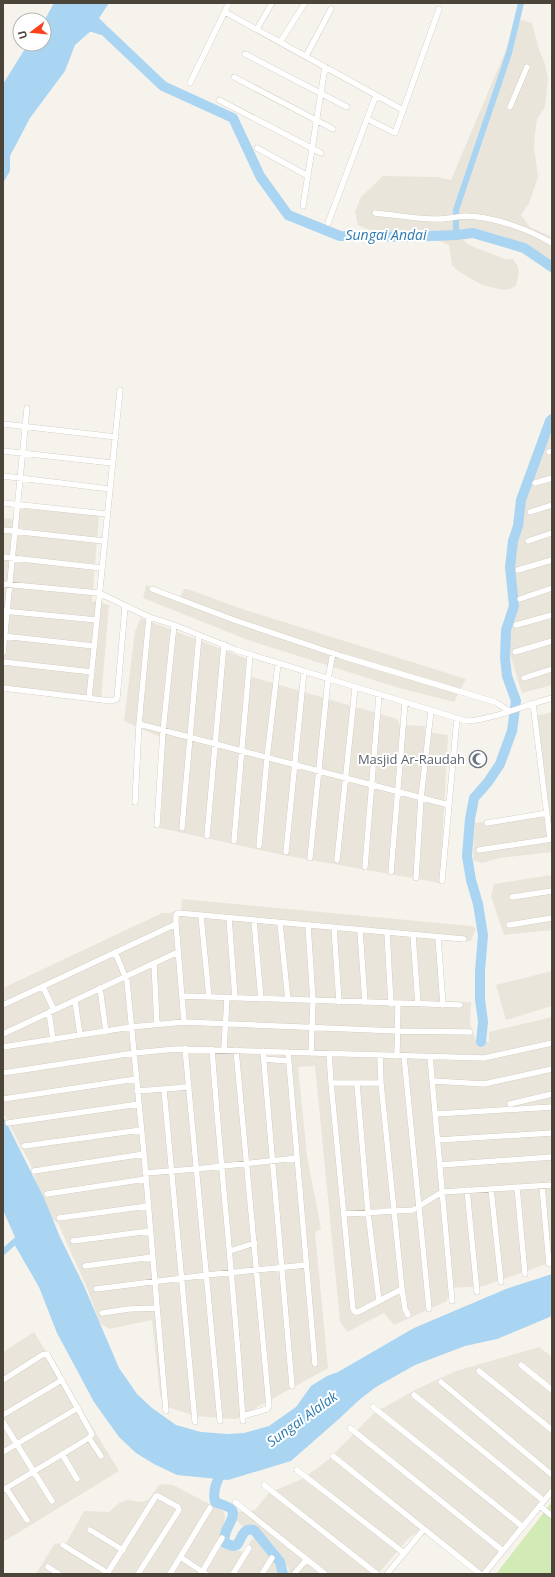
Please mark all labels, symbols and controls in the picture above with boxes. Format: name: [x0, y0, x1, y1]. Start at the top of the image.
north arrow: [12, 12, 52, 52]
text: U: [14, 29, 30, 41]
water label: Sungai Andai: [346, 225, 427, 244]
mosque icon: Masjid Ar-Raudah: [468, 749, 488, 769]
place label: Masjid Ar-Raudah: [358, 750, 465, 768]
water label: Sungai Alalak: [262, 1386, 342, 1451]

